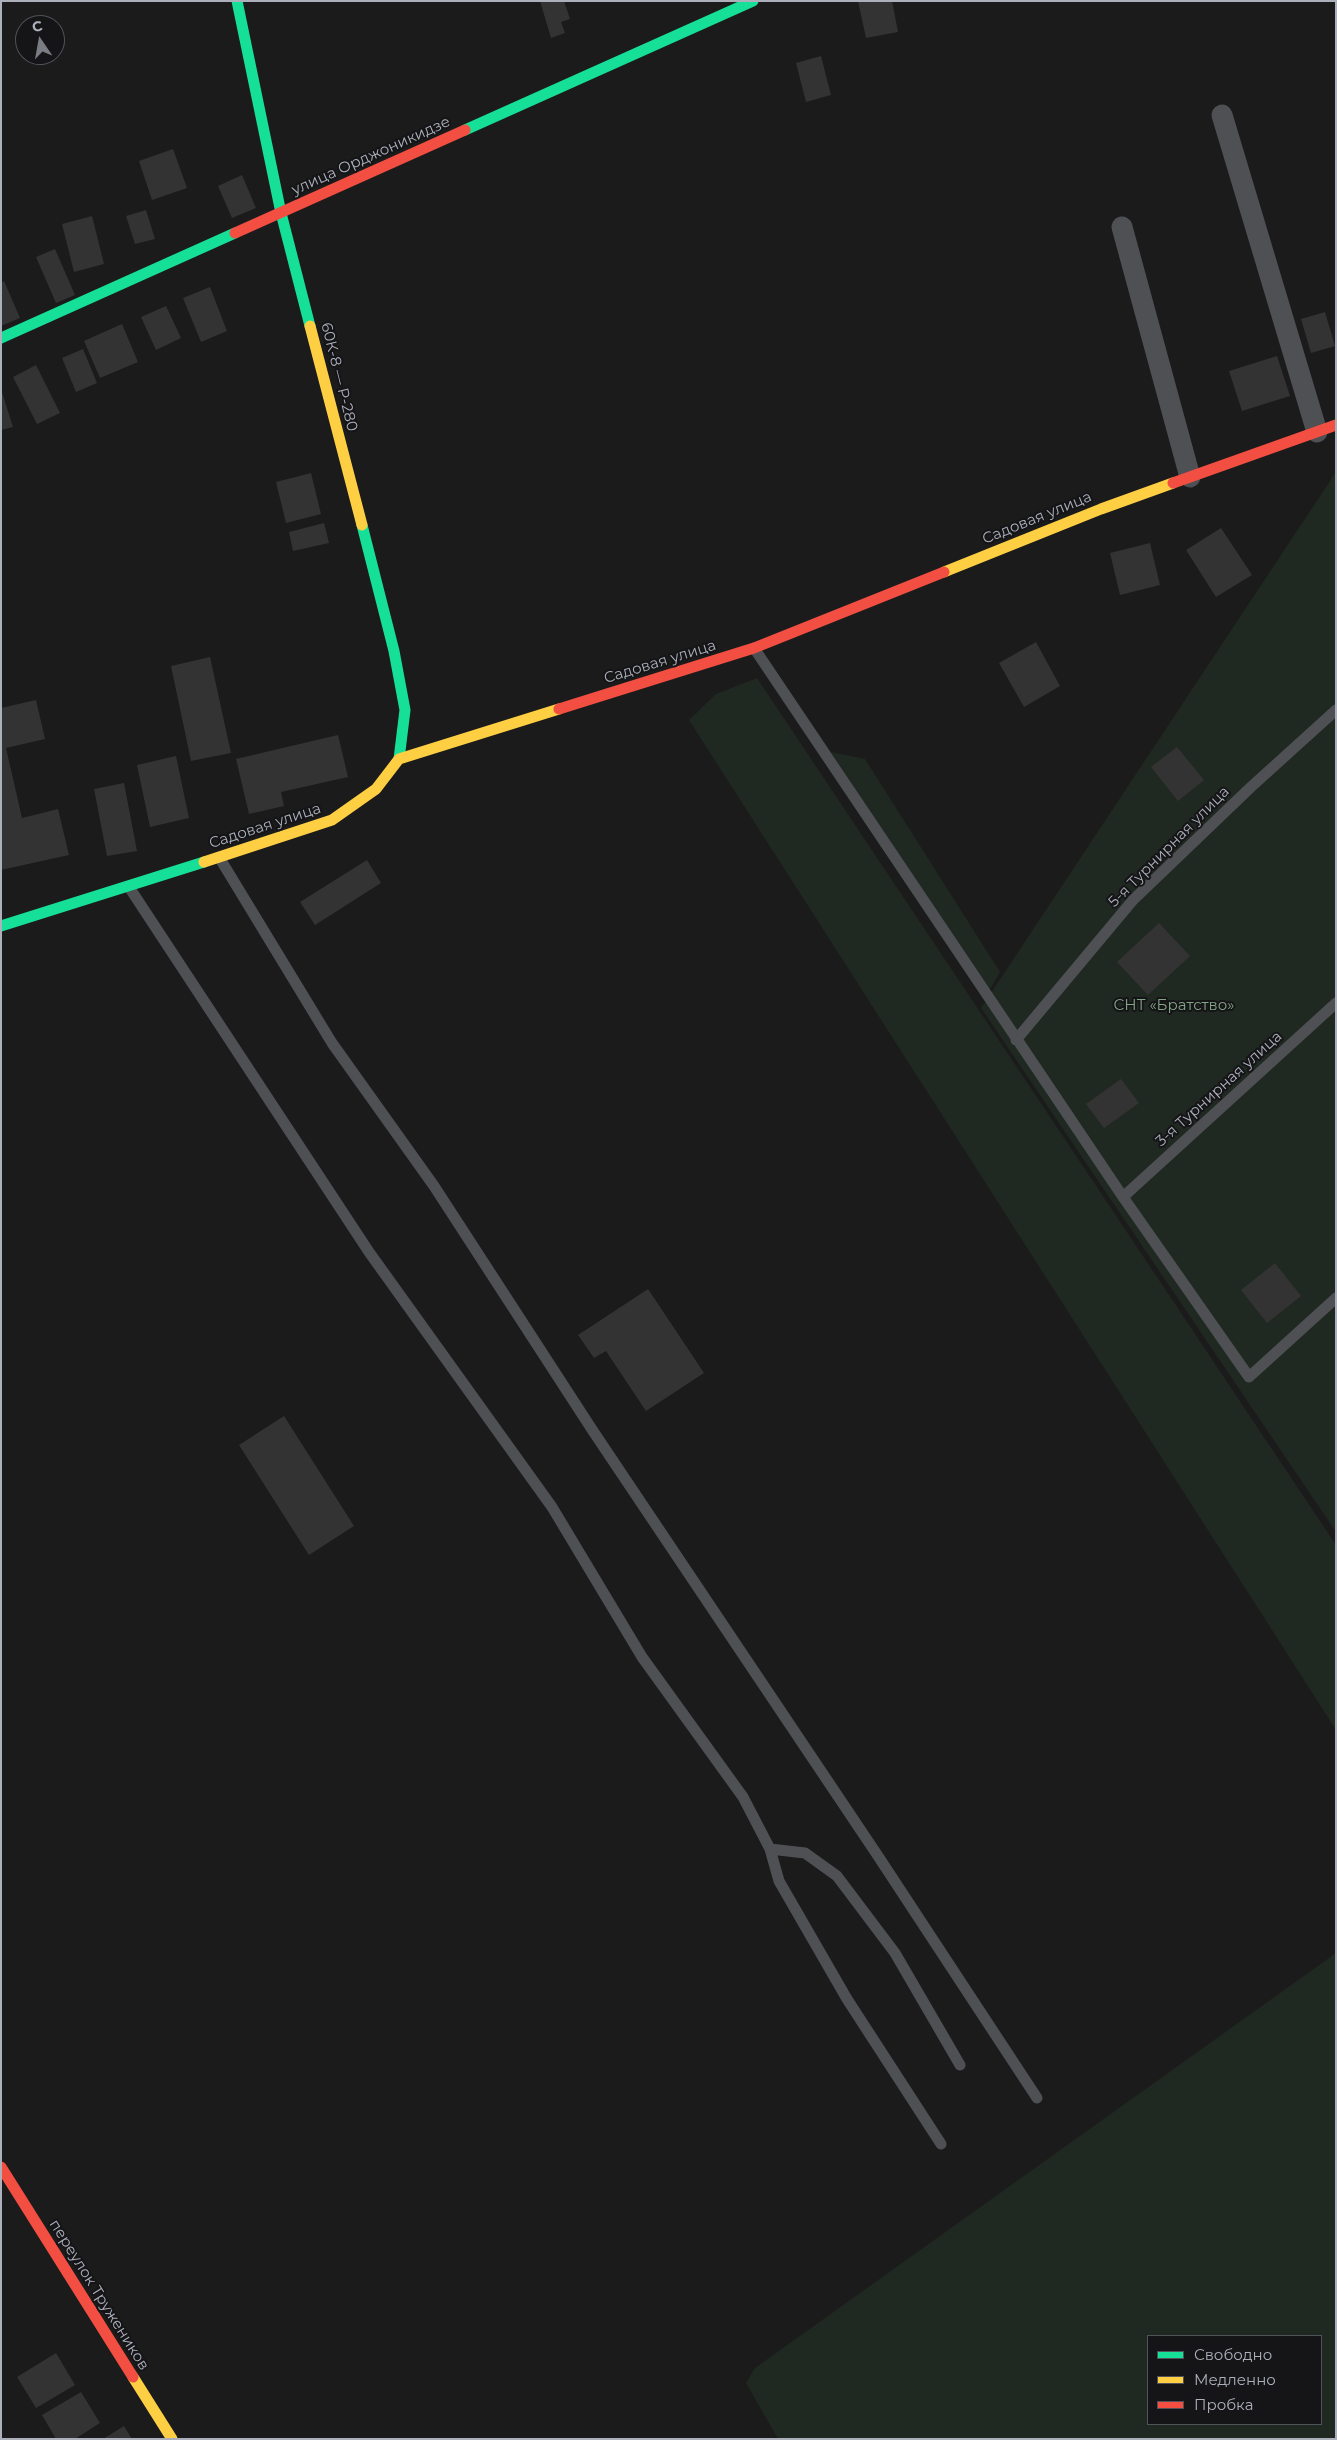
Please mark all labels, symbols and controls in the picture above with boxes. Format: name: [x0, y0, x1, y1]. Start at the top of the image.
north arrow: [15, 15, 65, 65]
text: С: [30, 16, 44, 36]
street label: улица Орджоникидзе: [289, 113, 453, 199]
street label: 60К-8 — Р-280: [317, 321, 361, 433]
street label: Садовая улица: [980, 488, 1094, 548]
street label: Садовая улица: [602, 636, 718, 688]
street label: 5-я Турнирная улица: [1105, 783, 1233, 911]
street label: Садовая улица: [207, 799, 323, 853]
park label: СНТ «Братство»: [1114, 997, 1234, 1015]
street label: 3-я Турнирная улица: [1152, 1028, 1286, 1150]
street label: переулок Тружеников: [45, 2216, 153, 2374]
legend: [1147, 2335, 1322, 2425]
text: Свободно: [1194, 2345, 1272, 2364]
text: Медленно: [1194, 2370, 1276, 2389]
text: Пробка: [1194, 2395, 1253, 2414]

